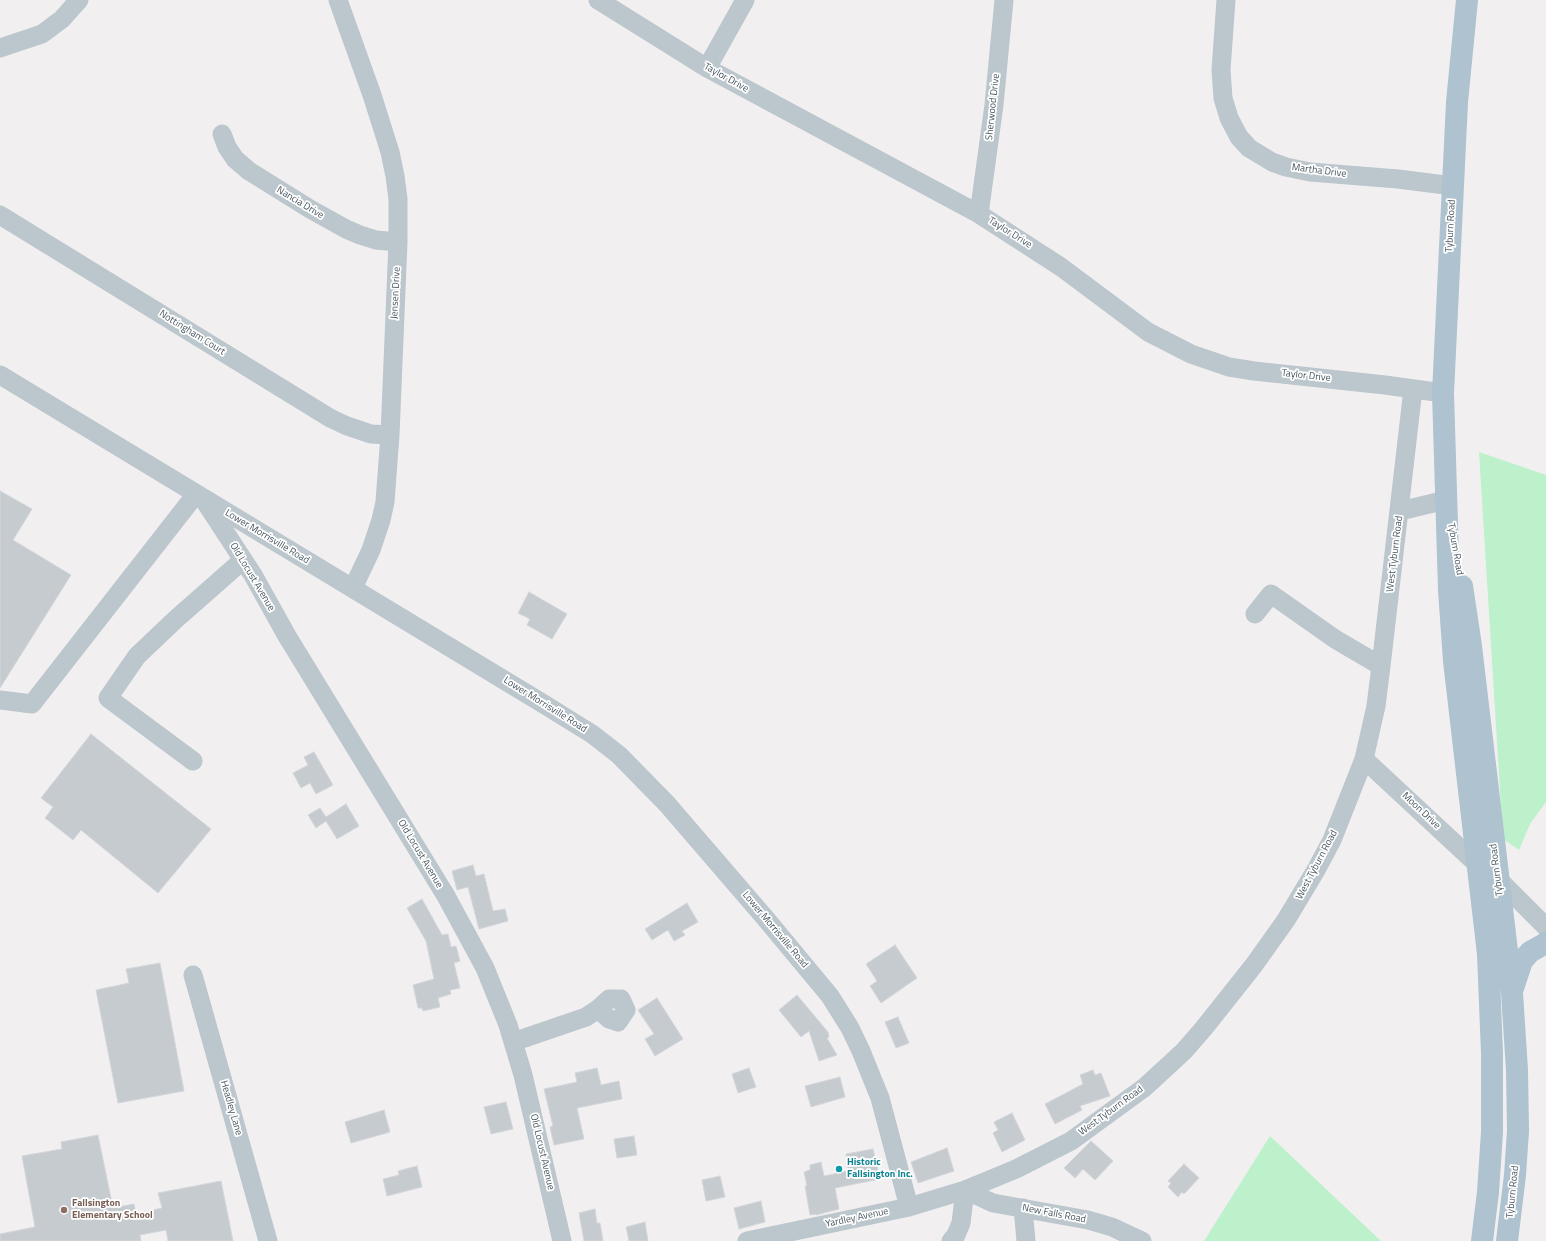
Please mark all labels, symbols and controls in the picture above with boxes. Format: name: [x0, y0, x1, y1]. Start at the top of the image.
street label: Taylor Drive: [702, 61, 750, 95]
street label: Sherwood Drive: [984, 73, 1002, 141]
street label: Martha Drive: [1291, 162, 1347, 180]
street label: Nancia Drive: [274, 184, 326, 222]
street label: Tyburn Road: [1444, 199, 1458, 253]
street label: Taylor Drive: [986, 215, 1034, 251]
street label: Jensen Drive: [389, 267, 403, 319]
street label: Nottingham Court: [157, 308, 227, 358]
street label: Taylor Drive: [1281, 367, 1331, 385]
street label: Lower Morrisville Road: [223, 507, 311, 567]
street label: West Tyburn Road: [1384, 515, 1406, 593]
street label: Tyburn Road: [1445, 522, 1465, 576]
street label: Old Locust Avenue: [227, 541, 277, 613]
street label: Lower Morrisville Road: [501, 674, 589, 736]
street label: Moon Drive: [1399, 790, 1443, 832]
street label: Old Locust Avenue: [395, 818, 445, 890]
street label: West Tyburn Road: [1294, 828, 1340, 902]
street label: Tyburn Road: [1488, 843, 1506, 897]
street label: Lower Morrisville Road: [740, 889, 810, 971]
street label: Headley Lane: [217, 1079, 245, 1137]
street label: West Tyburn Road: [1076, 1084, 1146, 1138]
street label: Old Locust Avenue: [527, 1113, 557, 1191]
place label: Historic Fallsington Inc.: [847, 1157, 913, 1180]
marker: Historic Fallsington Inc.: [834, 1164, 844, 1174]
street label: Tyburn Road: [1504, 1165, 1522, 1219]
place label: Fallsington Elementary School: [72, 1198, 153, 1222]
street label: New Falls Road: [1021, 1202, 1087, 1226]
marker: Fallsington Elementary School: [59, 1205, 69, 1215]
street label: Yardley Avenue: [824, 1205, 890, 1231]

